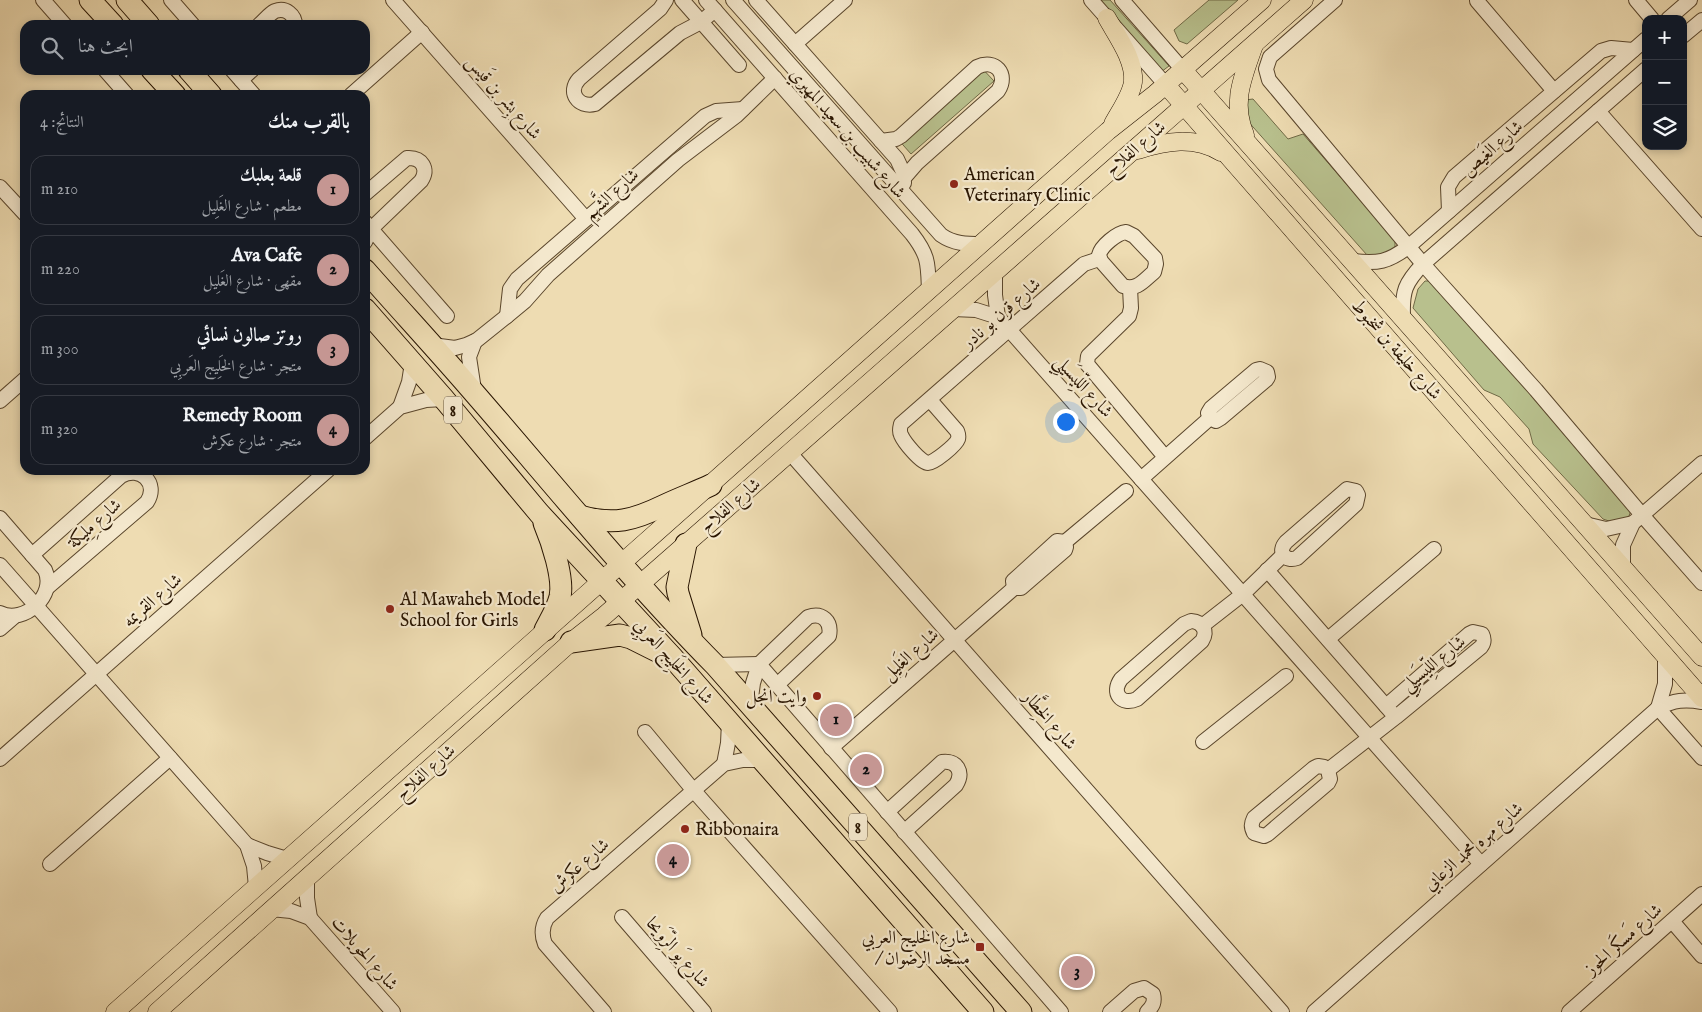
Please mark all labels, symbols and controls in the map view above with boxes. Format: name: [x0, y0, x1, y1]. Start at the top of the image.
map controls: [1642, 15, 1687, 150]
button: +: [1642, 15, 1687, 60]
search box: [20, 20, 370, 75]
icon: search: [38, 34, 66, 62]
text: ابحث هنا: [78, 35, 133, 59]
street label: شارع بِشر بن قَيس: [458, 49, 548, 146]
button: −: [1642, 60, 1687, 105]
street label: شارع شبيب بن سعيد المهيري: [782, 64, 910, 205]
button: layers: [1642, 105, 1687, 150]
text: بالقرب منك: [268, 109, 350, 136]
text: النتائج: 4: [40, 113, 84, 133]
street label: شارع الغَيص: [1455, 114, 1530, 184]
street label: شارع الفلاح: [1101, 116, 1173, 184]
street label: شارع الشَّهم: [576, 161, 647, 229]
text: قلعة بعلبك: [240, 164, 302, 188]
place label: American Veterinary Clinic: [963, 164, 1091, 208]
marker: American Veterinary Clinic: [948, 178, 960, 190]
text: 210 m: [41, 180, 78, 200]
text: 1: [330, 180, 336, 200]
text: مطعم · شارع الغَلِيل: [201, 197, 302, 217]
text: Ava Cafe: [231, 244, 302, 268]
text: 220 m: [41, 260, 80, 280]
text: 2: [329, 260, 337, 280]
text: مقهى · شارع الغَلِيل: [203, 272, 302, 292]
street label: شارع قرن بو نادر: [956, 274, 1048, 358]
street label: شارع خليفة بن شخبوط: [1344, 295, 1446, 407]
text: روتز صالون نسائي: [197, 324, 302, 348]
text: 300 m: [41, 340, 79, 360]
text: 3: [330, 340, 336, 360]
street label: شارع اللِّيسَيلِي: [1046, 349, 1119, 426]
text: متجر · شارع الخَلِيج العَربِي: [170, 357, 302, 377]
road number: 8: [444, 396, 462, 424]
text: Remedy Room: [183, 404, 302, 428]
your location: [1053, 409, 1079, 435]
text: 320 m: [41, 420, 78, 440]
text: 4: [329, 420, 337, 440]
text: متجر · شارع عكرش: [202, 432, 302, 452]
street label: شارع الفلاح: [696, 473, 768, 541]
street label: شارع مِليكة: [62, 494, 128, 556]
street label: شارع القريمه: [118, 569, 189, 635]
place label: Al Mawaheb Model School for Girls: [399, 589, 546, 633]
marker: Al Mawaheb Model School for Girls: [384, 603, 396, 615]
street label: شارع الخَلِيج العَربِي: [626, 612, 720, 712]
street label: شارع الغَلِيل: [876, 622, 946, 688]
street label: شارع اللِّيسَيلِي: [1395, 629, 1474, 700]
street label: شارع الخِطَّار: [1014, 682, 1085, 757]
place label: وايت انجل: [746, 686, 807, 709]
marker: وايت انجل: [811, 690, 823, 702]
pin: 1: [820, 701, 852, 739]
street label: شارع الفلاح: [391, 740, 463, 808]
pin: 2: [850, 751, 882, 789]
street label: شارع مهره محمد الزعابي: [1420, 798, 1530, 898]
road number: 8: [849, 814, 867, 840]
place label: Ribbonaira: [695, 819, 779, 842]
marker: Ribbonaira: [679, 823, 691, 835]
street label: شارع عكرش: [545, 834, 616, 900]
pin: 4: [657, 841, 689, 879]
street label: شارع مَسكَر الحوز: [1577, 897, 1669, 984]
street label: شارع يَو الرِّوَيحا: [638, 911, 716, 994]
street label: شارع الحويلات: [324, 912, 403, 997]
place label: شارع الخليج العربي / مسجد الرضوان: [862, 927, 970, 971]
marker: شارع الخليج العربي / مسجد الرضوان: [974, 941, 986, 953]
pin: 3: [1061, 953, 1093, 991]

